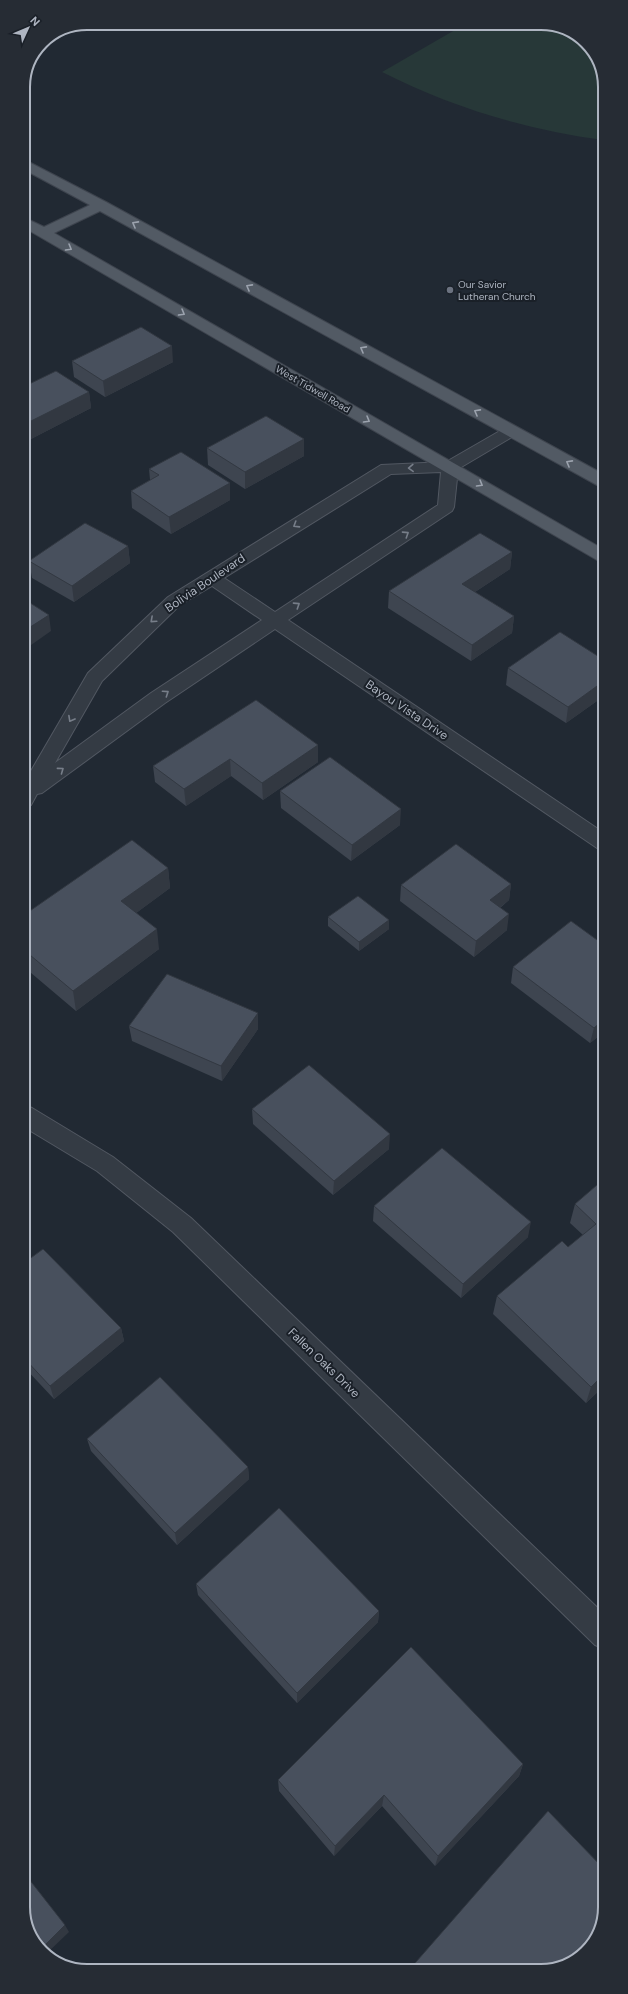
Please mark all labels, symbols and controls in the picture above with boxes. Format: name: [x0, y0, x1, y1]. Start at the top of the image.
north arrow: [8, 8, 48, 48]
text: N: [27, 13, 43, 29]
one-way arrow: [132, 221, 139, 228]
one-way arrow: [65, 243, 72, 250]
place label: Our Savior Lutheran Church: [458, 278, 536, 303]
one-way arrow: [246, 284, 253, 291]
marker: Our Savior Lutheran Church: [445, 285, 455, 295]
one-way arrow: [178, 308, 185, 315]
one-way arrow: [360, 347, 367, 354]
street label: West Tidwell Road: [273, 362, 353, 416]
one-way arrow: [473, 409, 481, 416]
one-way arrow: [363, 415, 370, 422]
one-way arrow: [566, 460, 573, 467]
one-way arrow: [408, 464, 414, 472]
one-way arrow: [476, 480, 483, 487]
one-way arrow: [293, 520, 300, 527]
one-way arrow: [402, 531, 409, 538]
street label: Bolivia Boulevard: [162, 550, 248, 616]
one-way arrow: [293, 602, 300, 610]
one-way arrow: [151, 615, 158, 622]
street label: Bayou Vista Drive: [363, 676, 452, 744]
one-way arrow: [162, 690, 169, 698]
one-way arrow: [69, 715, 76, 722]
one-way arrow: [56, 767, 63, 774]
street label: Fallen Oaks Drive: [285, 1325, 363, 1402]

